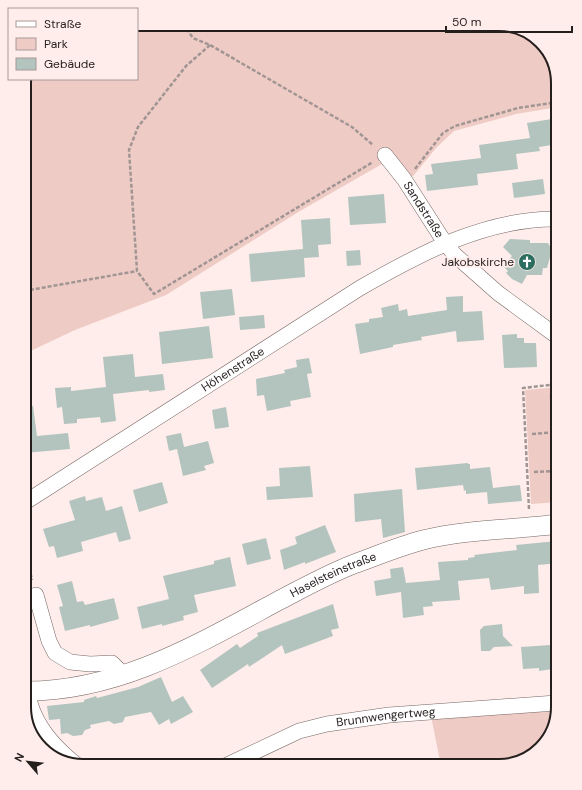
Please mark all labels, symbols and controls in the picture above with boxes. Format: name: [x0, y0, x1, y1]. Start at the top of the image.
legend: [8, 8, 138, 80]
scale bar: [446, 8, 572, 34]
text: 50 m: [452, 14, 481, 30]
text: Straße: [44, 16, 81, 32]
text: Park: [44, 36, 68, 52]
text: Gebäude: [44, 56, 95, 72]
street label: Sandstraße: [400, 178, 448, 241]
church icon: Jakobskirche: [517, 252, 537, 272]
place label: Jakobskirche: [441, 254, 514, 270]
street label: Höhenstraße: [198, 343, 268, 395]
street label: Haselsteinstraße: [287, 548, 379, 601]
street label: Brunnwengertweg: [335, 704, 436, 731]
north arrow: [8, 742, 48, 782]
text: N: [11, 750, 27, 764]

